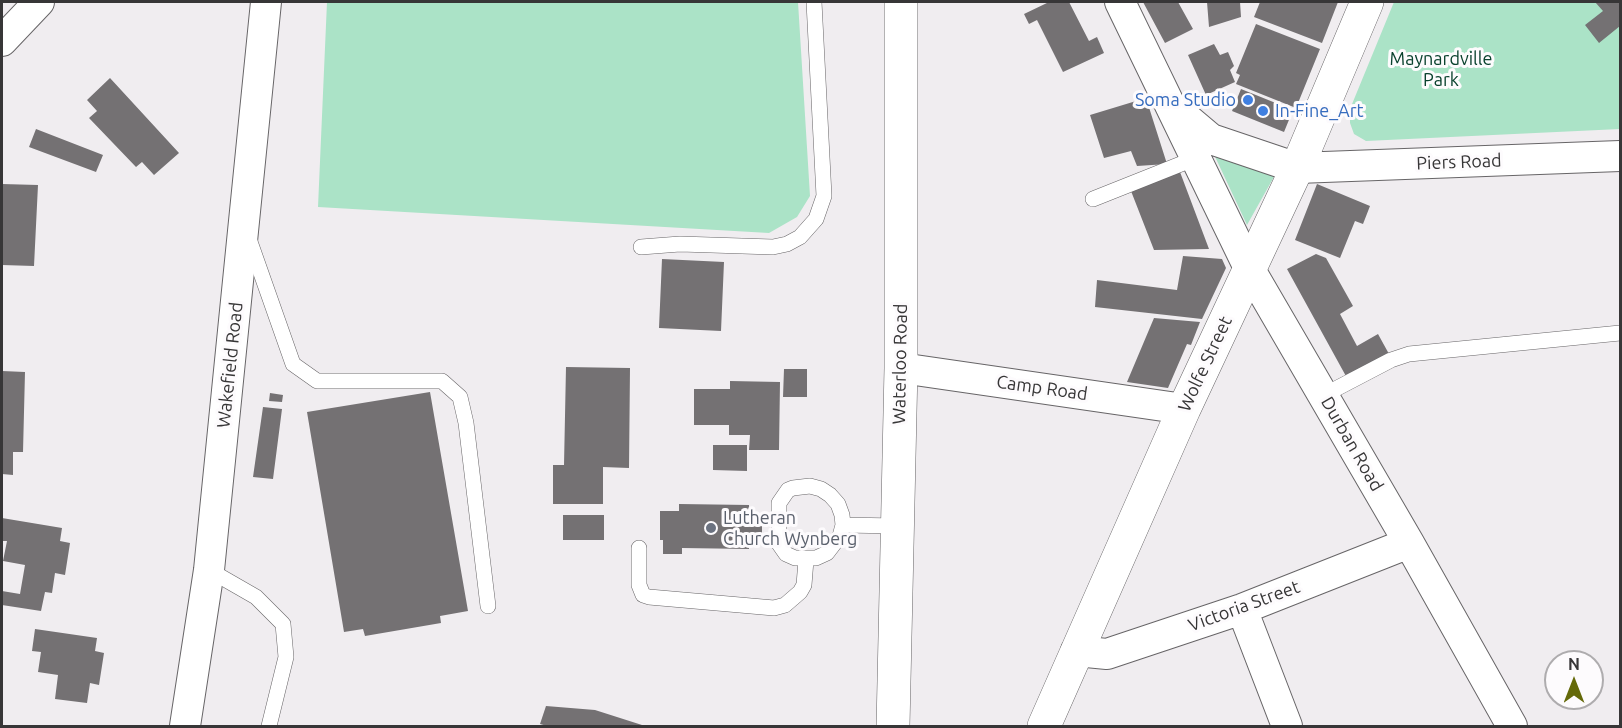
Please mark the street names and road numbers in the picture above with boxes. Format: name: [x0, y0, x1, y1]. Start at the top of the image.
street label: Piers Road: [1416, 150, 1502, 174]
street label: Wakefield Road: [213, 301, 247, 429]
street label: Waterloo Road: [888, 303, 912, 425]
street label: Wolfe Street: [1173, 313, 1237, 415]
street label: Camp Road: [995, 371, 1089, 405]
street label: Durban Road: [1316, 393, 1388, 495]
street label: Victoria Street: [1185, 576, 1303, 636]

